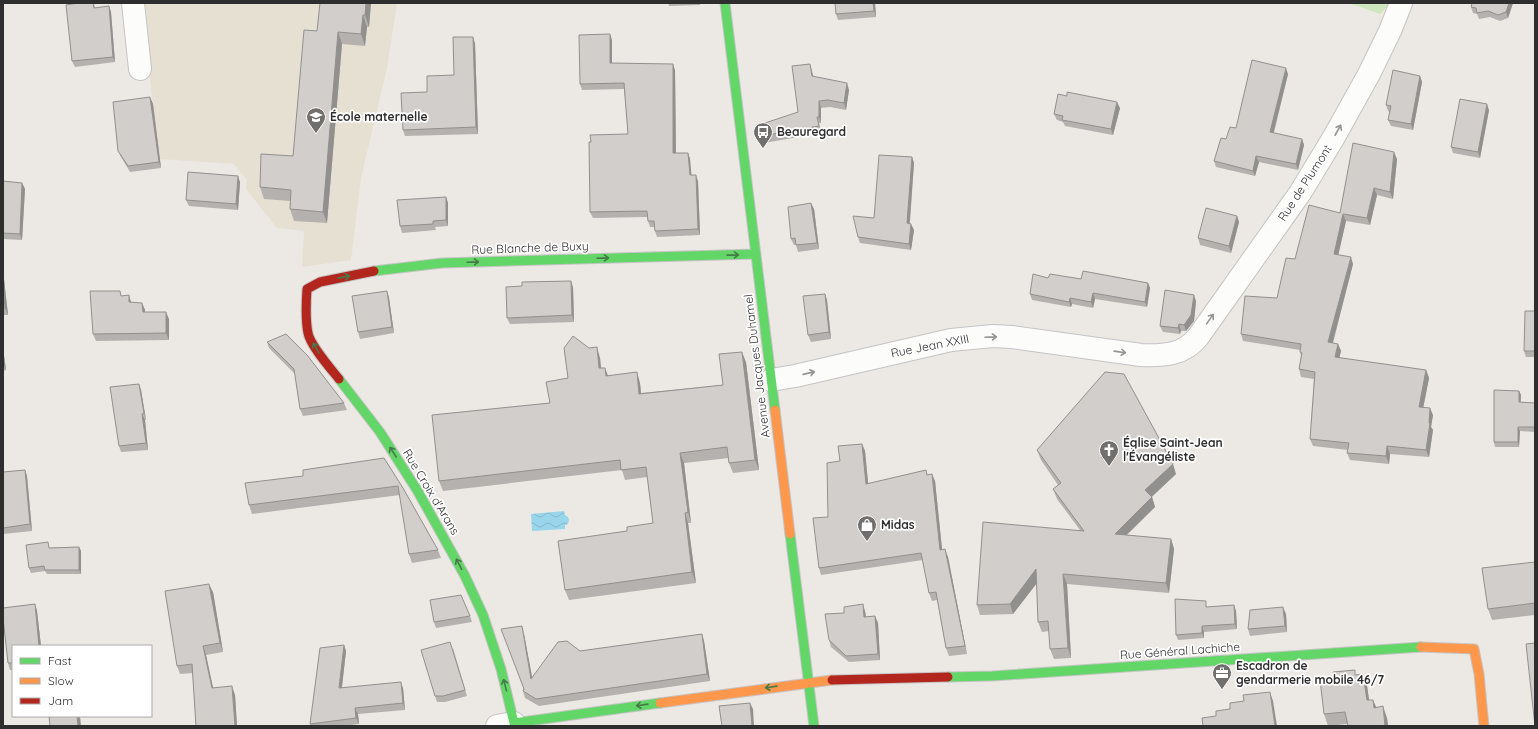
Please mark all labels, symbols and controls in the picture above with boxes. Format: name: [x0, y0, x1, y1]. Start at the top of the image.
school or university icon: École maternelle: [305, 106, 327, 134]
place label: École maternelle: [330, 109, 428, 124]
bus stop icon: Beauregard: [752, 121, 774, 149]
place label: Beauregard: [777, 124, 846, 139]
one-way arrow: [1335, 125, 1342, 137]
street label: Rue de Plumont: [1274, 142, 1335, 224]
street label: Rue Blanche de Buxy: [471, 238, 589, 257]
one-way arrow: [726, 251, 739, 259]
one-way arrow: [596, 254, 609, 262]
one-way arrow: [466, 258, 479, 265]
one-way arrow: [337, 273, 350, 281]
street label: Avenue Jacques Duhamel: [740, 293, 773, 439]
one-way arrow: [1206, 314, 1214, 325]
street label: Rue Jean XXIII: [889, 331, 970, 360]
one-way arrow: [984, 333, 997, 340]
one-way arrow: [312, 342, 320, 354]
one-way arrow: [1113, 348, 1126, 356]
one-way arrow: [803, 369, 816, 376]
place label: Église Saint-Jean l'Évangéliste: [1123, 435, 1223, 464]
church icon: Église Saint-Jean l'Évangéliste: [1098, 439, 1120, 467]
one-way arrow: [389, 446, 397, 458]
street label: Rue Croix d'Arans: [400, 446, 463, 538]
shop icon: Midas: [856, 514, 878, 542]
place label: Midas: [881, 517, 915, 532]
one-way arrow: [455, 558, 463, 570]
street label: Rue Général Lachiche: [1119, 639, 1241, 662]
legend: [12, 645, 152, 717]
text: Fast: [48, 653, 72, 668]
place label: Escadron de gendarmerie mobile 46/7: [1236, 658, 1385, 687]
office icon: Escadron de gendarmerie mobile 46/7: [1211, 662, 1233, 690]
text: Slow: [48, 673, 74, 688]
one-way arrow: [501, 679, 508, 692]
one-way arrow: [765, 683, 778, 691]
text: Jam: [48, 693, 73, 708]
one-way arrow: [636, 701, 649, 709]

